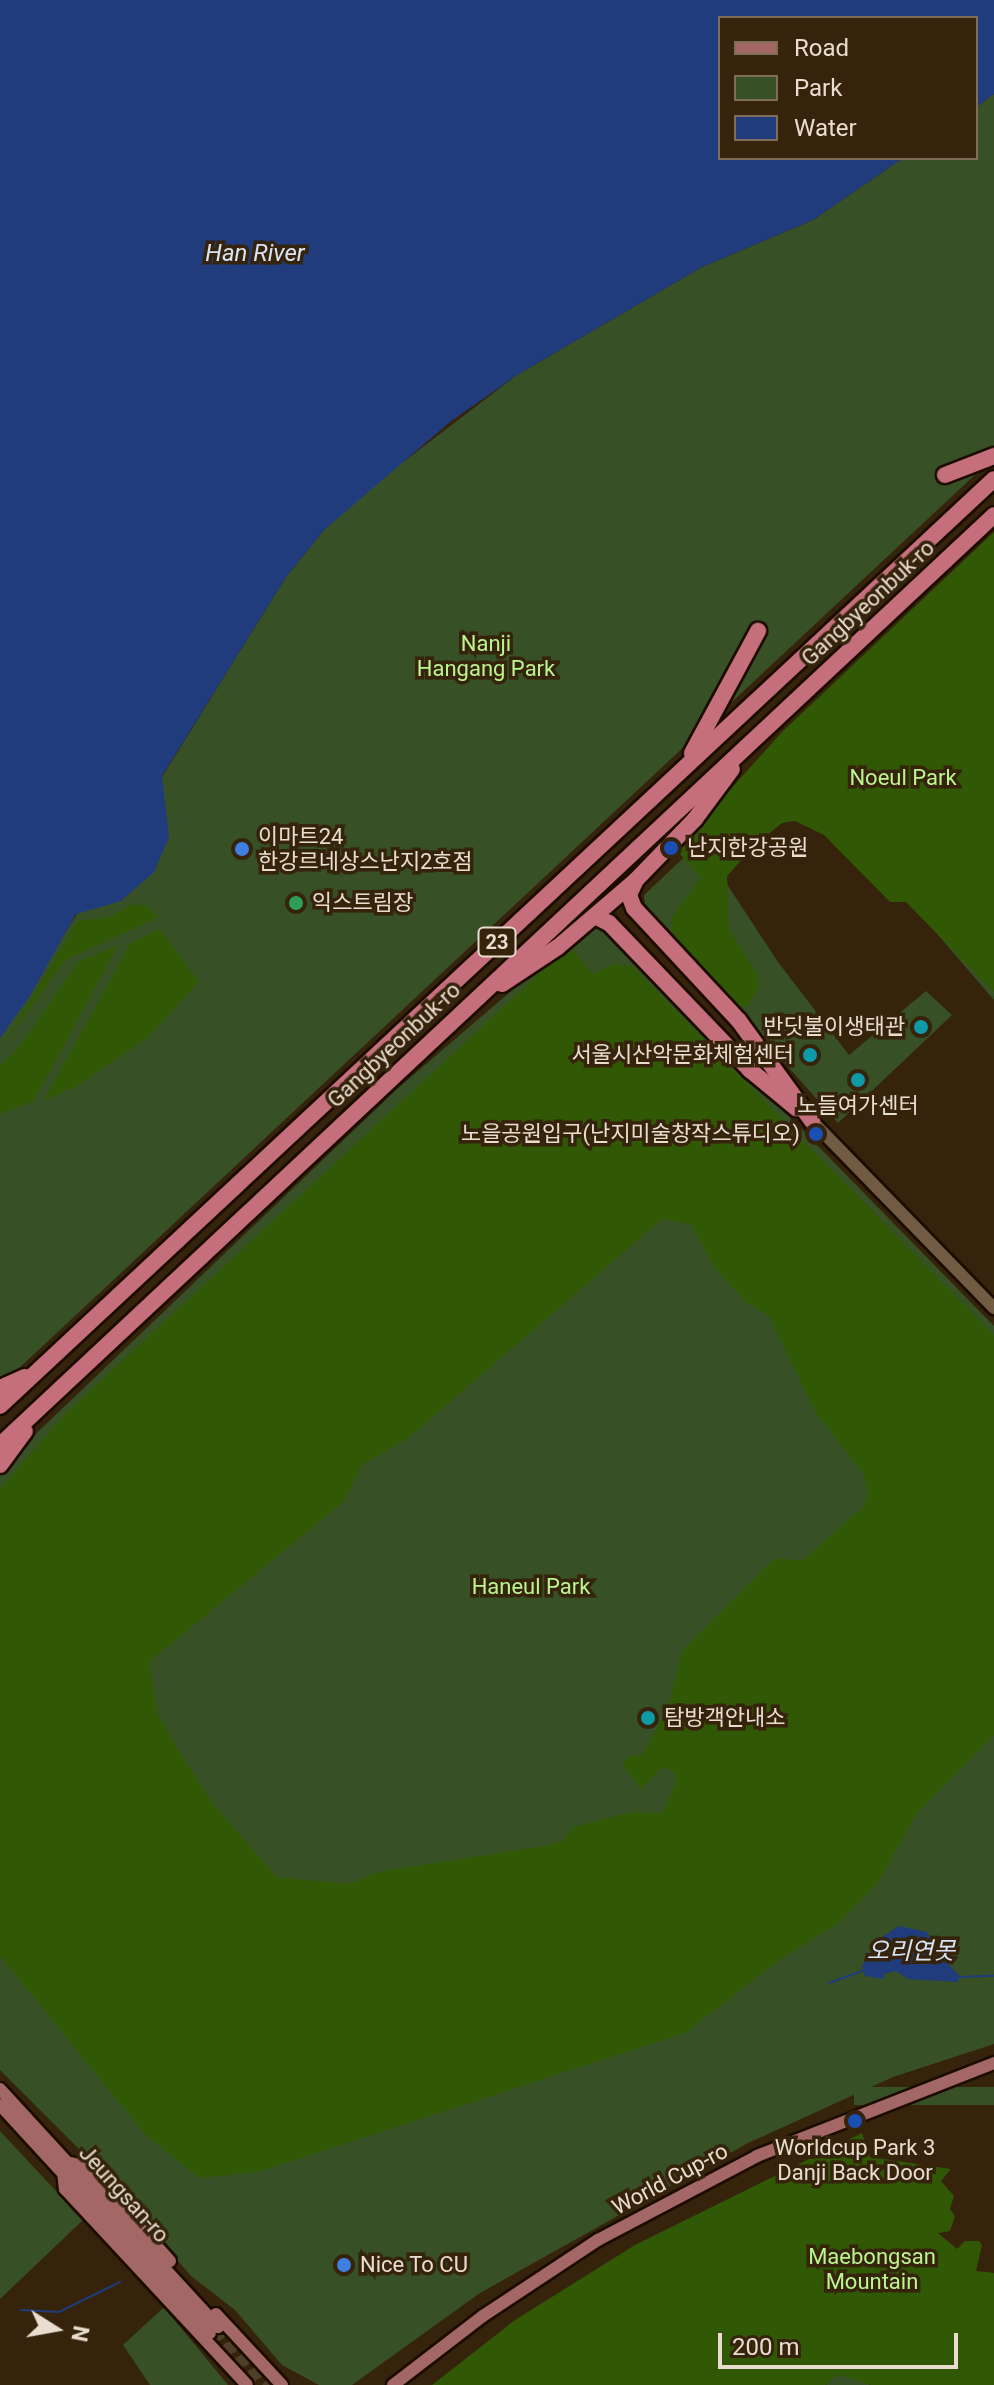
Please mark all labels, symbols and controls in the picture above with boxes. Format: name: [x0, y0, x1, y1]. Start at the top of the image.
legend: [718, 16, 978, 160]
text: Road: [794, 34, 849, 62]
text: Park: [794, 74, 842, 102]
text: Water: [794, 114, 857, 142]
water label: Han River: [205, 240, 305, 268]
street label: Gangbyeonbuk-ro: [796, 535, 940, 671]
park label: Nanji Hangang Park: [417, 630, 555, 682]
park label: Noeul Park: [849, 765, 957, 791]
place label: 이마트24 한강르네상스난지2호점: [258, 823, 473, 874]
place label: 난지한강공원: [687, 835, 808, 861]
marker: 난지한강공원: [662, 839, 680, 857]
marker: 이마트24 한강르네상스난지2호점: [233, 840, 251, 858]
place label: 익스트림장: [312, 890, 413, 916]
marker: 익스트림장: [287, 894, 305, 912]
road number: 23: [477, 926, 517, 958]
street label: Gangbyeonbuk-ro: [322, 977, 466, 1113]
place label: 반딧불이생태관: [763, 1014, 905, 1040]
marker: 반딧불이생태관: [912, 1018, 930, 1036]
place label: 서울시산악문화체험센터: [571, 1042, 794, 1068]
marker: 서울시산악문화체험센터: [801, 1046, 819, 1064]
marker: 노들여가센터: [849, 1071, 867, 1089]
place label: 노들여가센터: [797, 1093, 919, 1119]
place label: 노을공원입구(난지미술창작스튜디오): [461, 1121, 800, 1147]
marker: 노을공원입구(난지미술창작스튜디오): [807, 1125, 825, 1143]
park label: Haneul Park: [472, 1574, 590, 1600]
place label: 탐방객안내소: [664, 1705, 785, 1731]
marker: 탐방객안내소: [639, 1709, 657, 1727]
water label: 오리연못: [867, 1938, 955, 1966]
marker: Worldcup Park 3 Danji Back Door: [846, 2112, 864, 2130]
place label: Worldcup Park 3 Danji Back Door: [775, 2134, 935, 2186]
street label: World Cup-ro: [608, 2138, 732, 2220]
street label: Jeungsan-ro: [73, 2140, 175, 2248]
park label: Maebongsan Mountain: [808, 2243, 936, 2294]
place label: Nice To CU: [360, 2252, 468, 2278]
marker: Nice To CU: [335, 2256, 353, 2274]
north arrow: [16, 2289, 96, 2369]
scale bar: [722, 2317, 962, 2367]
text: N: [66, 2324, 94, 2344]
text: 200 m: [732, 2333, 799, 2361]

